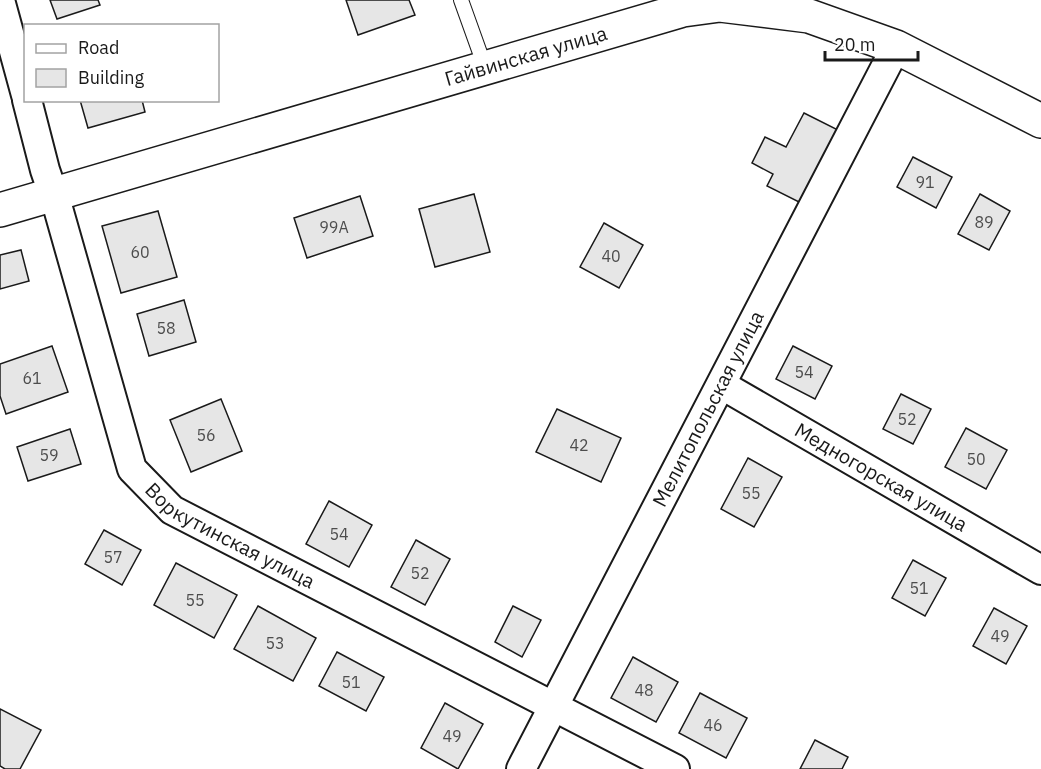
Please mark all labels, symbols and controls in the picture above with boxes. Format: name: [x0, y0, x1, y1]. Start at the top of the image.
street label: Гайвинская улица: [441, 19, 610, 92]
legend: [24, 24, 219, 102]
scale bar: [825, 24, 918, 62]
text: 20 m: [834, 33, 876, 56]
text: Road: [78, 36, 119, 59]
text: Building: [78, 66, 145, 89]
house number: 91: [915, 172, 935, 192]
house number: 89: [974, 212, 994, 232]
house number: 99А: [319, 217, 349, 237]
house number: 60: [130, 242, 150, 262]
house number: 40: [601, 246, 621, 266]
street label: Мелитопольская улица: [646, 305, 770, 511]
house number: 58: [156, 318, 176, 338]
house number: 54: [794, 362, 814, 382]
house number: 61: [22, 368, 42, 388]
house number: 52: [897, 409, 917, 429]
street label: Медногорская улица: [790, 416, 973, 538]
house number: 56: [196, 425, 216, 445]
house number: 42: [569, 435, 589, 455]
house number: 59: [39, 445, 59, 465]
house number: 50: [966, 449, 986, 469]
street label: Воркутинская улица: [139, 476, 320, 595]
house number: 55: [741, 483, 761, 503]
house number: 54: [329, 524, 349, 544]
house number: 57: [103, 547, 123, 567]
house number: 52: [410, 563, 430, 583]
house number: 51: [909, 578, 929, 598]
house number: 55: [185, 590, 205, 610]
house number: 49: [990, 626, 1010, 646]
house number: 53: [265, 633, 285, 653]
house number: 51: [341, 672, 361, 692]
house number: 48: [634, 680, 654, 700]
house number: 46: [703, 715, 723, 735]
house number: 49: [442, 726, 462, 746]

